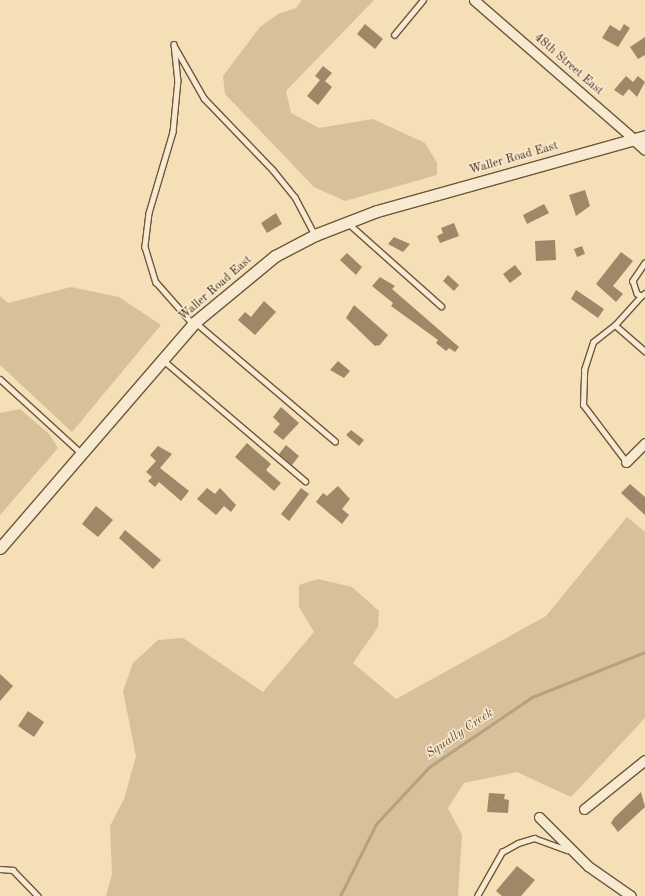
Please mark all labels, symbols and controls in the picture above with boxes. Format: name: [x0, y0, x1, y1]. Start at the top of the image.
street label: 48th Street East: [531, 31, 605, 99]
street label: Waller Road East: [468, 139, 560, 179]
street label: Waller Road East: [177, 253, 255, 325]
water label: Squally Creek: [423, 706, 497, 762]

